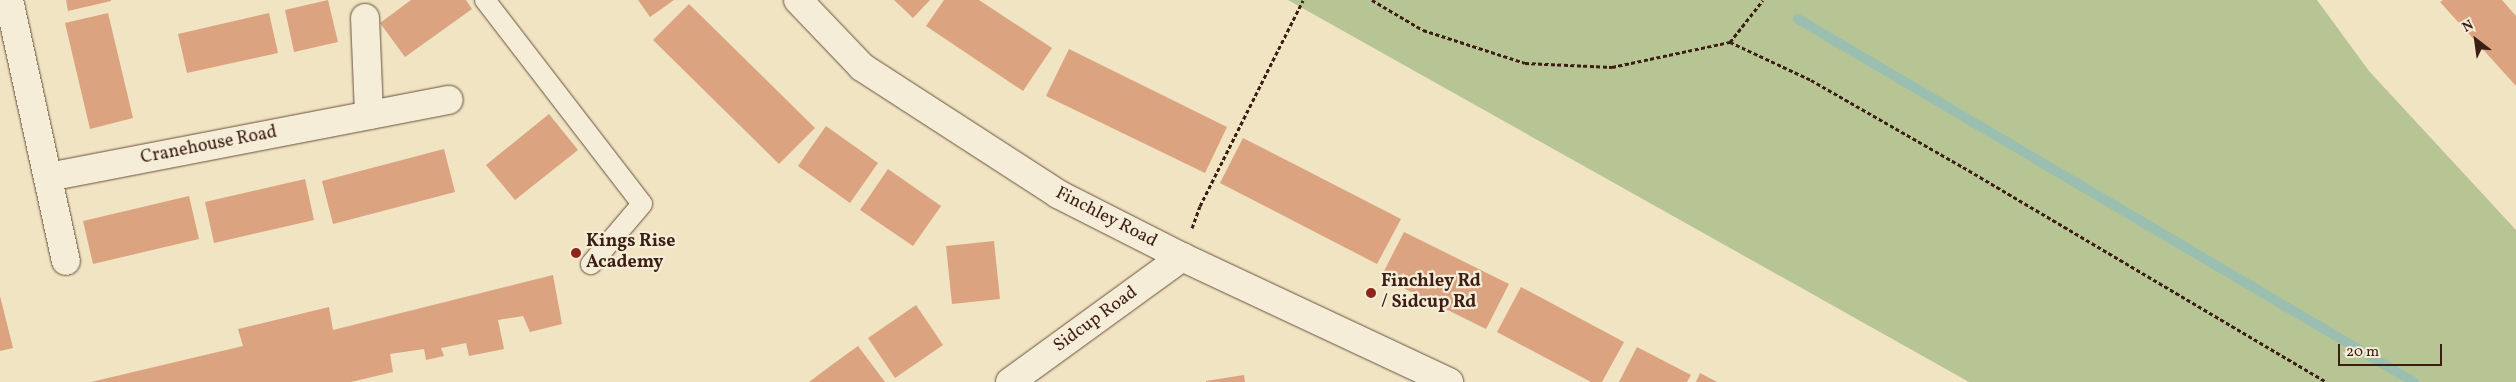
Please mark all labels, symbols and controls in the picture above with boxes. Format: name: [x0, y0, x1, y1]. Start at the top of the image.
north arrow: [2451, 15, 2501, 65]
text: N: [2459, 16, 2477, 37]
street label: Cranehouse Road: [139, 122, 279, 170]
street label: Finchley Road: [1051, 183, 1161, 253]
place label: Kings Rise Academy: [586, 232, 676, 274]
marker: Kings Rise Academy: [570, 247, 582, 259]
place label: Finchley Rd / Sidcup Rd: [1381, 272, 1481, 314]
street label: Sidcup Road: [1050, 282, 1142, 358]
marker: Finchley Rd / Sidcup Rd: [1365, 287, 1377, 299]
scale bar: [2341, 334, 2445, 366]
text: 20 m: [2346, 342, 2379, 363]

